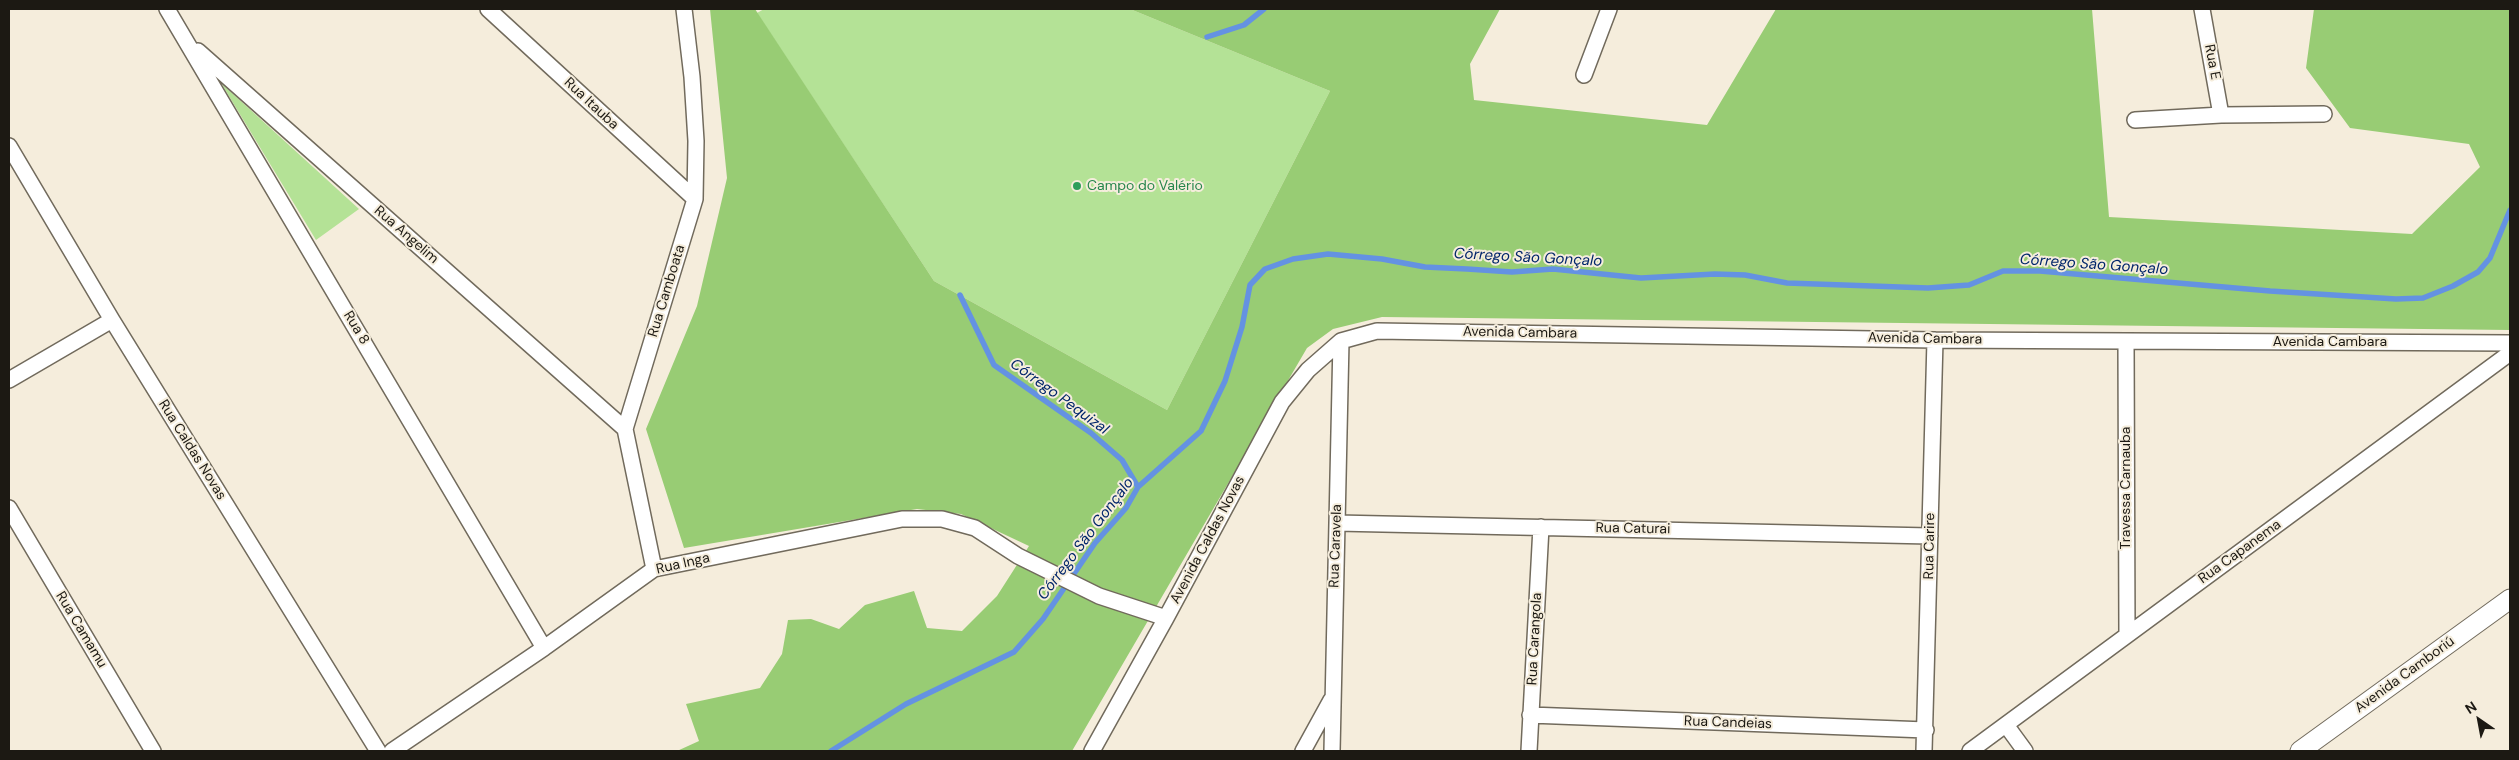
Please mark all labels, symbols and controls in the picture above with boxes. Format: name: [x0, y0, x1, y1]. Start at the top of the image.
street label: Rua E: [2200, 43, 2224, 81]
street label: Rua Itauba: [560, 75, 622, 133]
place label: Campo do Valério: [1087, 178, 1203, 194]
marker: Campo do Valério: [1071, 180, 1083, 192]
street label: Rua Angelim: [371, 203, 441, 267]
street label: Rua Camboata: [645, 243, 689, 339]
water label: Córrego São Gonçalo: [1453, 245, 1603, 271]
water label: Córrego São Gonçalo: [2019, 251, 2169, 279]
street label: Rua 8: [339, 308, 373, 348]
street label: Avenida Cambara: [1463, 324, 1577, 342]
street label: Avenida Cambara: [1868, 330, 1982, 348]
street label: Avenida Cambara: [2273, 334, 2387, 350]
water label: Córrego Pequizal: [1006, 355, 1112, 439]
street label: Rua Caldas Novas: [154, 397, 230, 503]
street label: Travessa Carnauba: [2118, 427, 2134, 549]
street label: Avenida Caldas Novas: [1167, 473, 1249, 607]
water label: Córrego São Gonçalo: [1034, 474, 1138, 604]
street label: Rua Caravela: [1326, 504, 1346, 588]
street label: Rua Carire: [1921, 512, 1939, 580]
street label: Rua Capanema: [2196, 516, 2284, 588]
street label: Rua Caturai: [1595, 520, 1671, 538]
street label: Rua Inga: [655, 550, 711, 578]
street label: Rua Camamu: [52, 589, 110, 671]
street label: Rua Carangola: [1524, 592, 1546, 686]
street label: Avenida Camboriú: [2352, 633, 2458, 717]
north arrow: [2454, 695, 2504, 745]
text: N: [2462, 697, 2480, 718]
street label: Rua Candeias: [1684, 713, 1772, 733]

